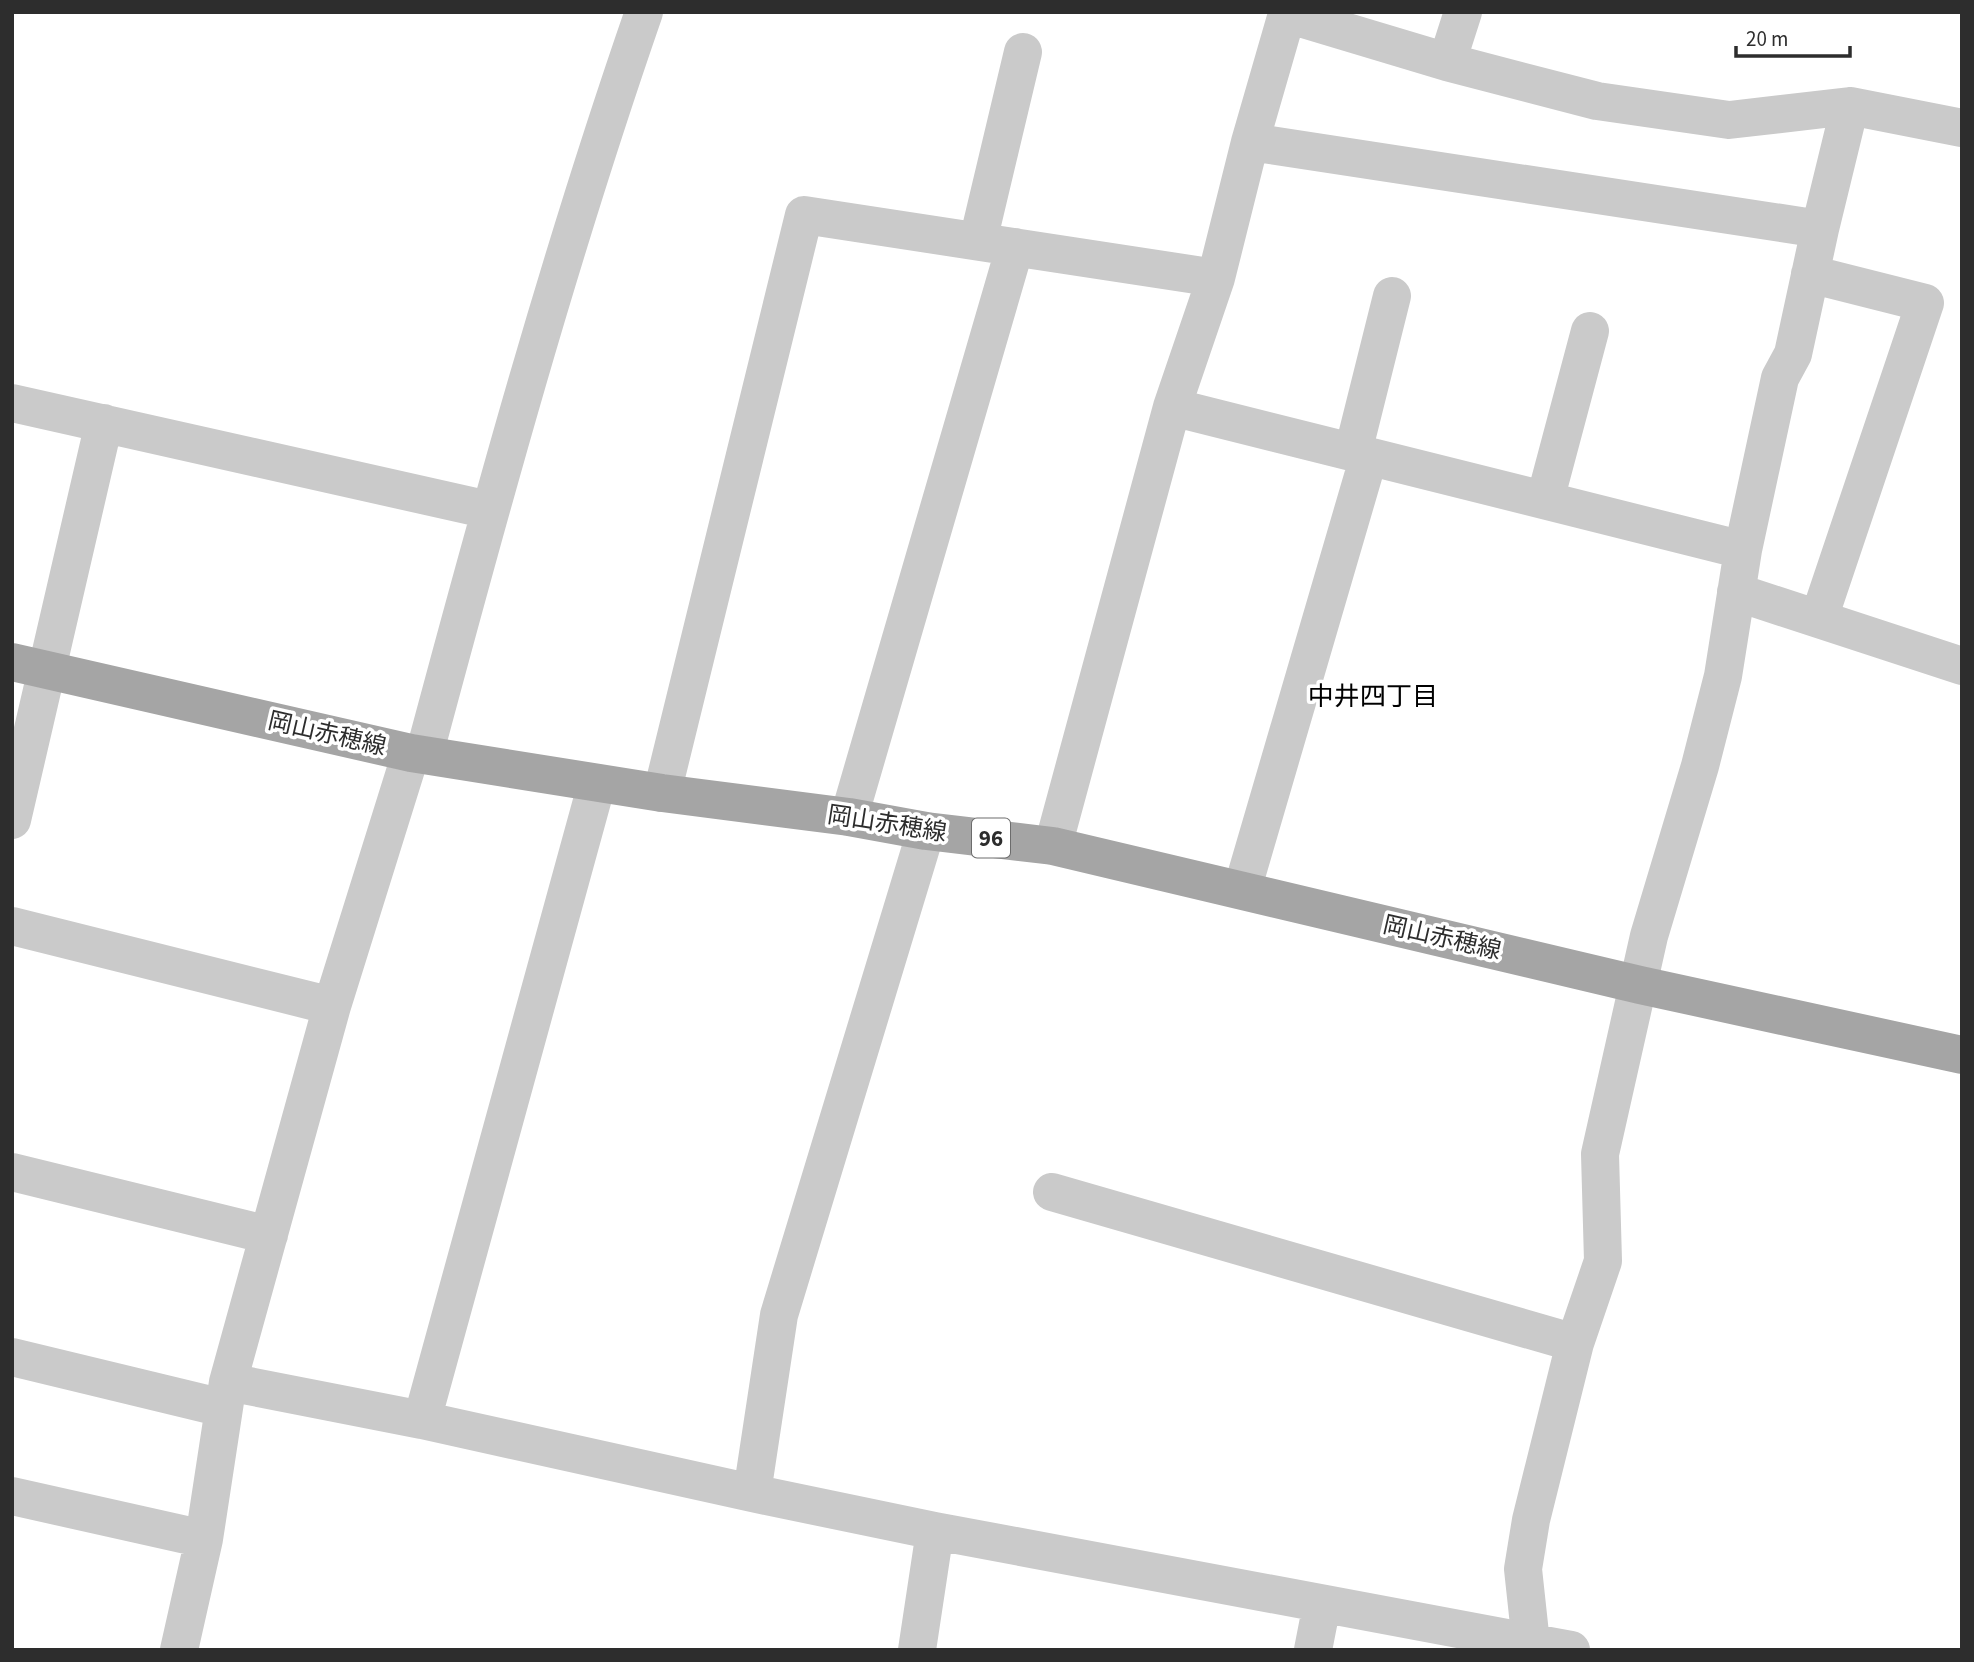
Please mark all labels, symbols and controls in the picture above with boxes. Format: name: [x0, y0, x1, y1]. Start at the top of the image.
scale bar: [1736, 14, 1850, 58]
text: 20 m: [1746, 24, 1788, 54]
district label: 中井四丁目: [1308, 678, 1438, 715]
street label: 岡山赤穂線: [265, 703, 389, 765]
street label: 岡山赤穂線: [825, 797, 949, 851]
road number: 96: [972, 818, 1010, 858]
street label: 岡山赤穂線: [1380, 907, 1504, 969]

